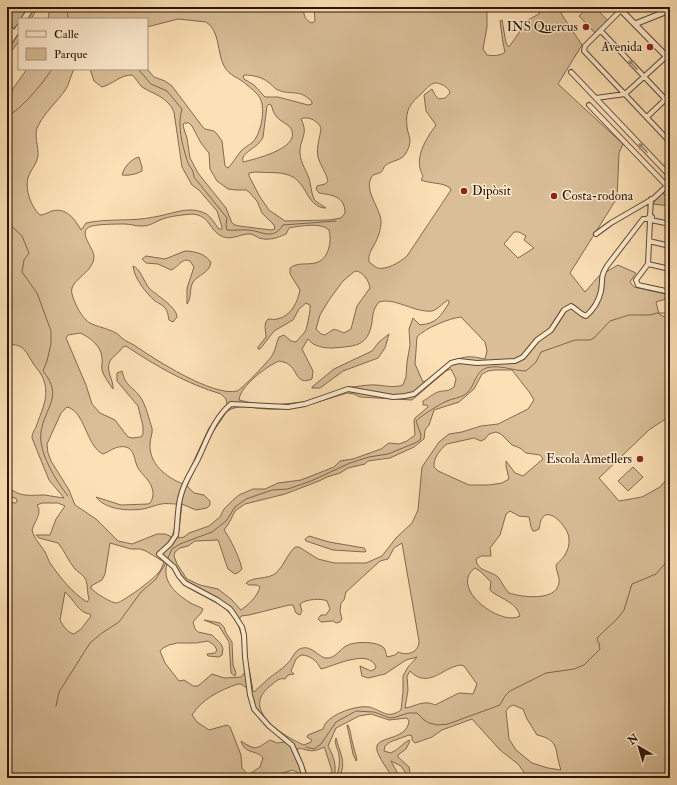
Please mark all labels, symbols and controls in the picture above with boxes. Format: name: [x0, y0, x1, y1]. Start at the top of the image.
legend: [18, 18, 148, 70]
place label: INS Quercus: [507, 19, 579, 35]
marker: INS Quercus: [581, 22, 591, 32]
text: Calle: [54, 27, 79, 42]
place label: Avenida: [600, 39, 643, 55]
marker: Avenida: [645, 42, 655, 52]
text: Parque: [54, 47, 88, 62]
one-way arrow: [629, 61, 638, 71]
one-way arrow: [638, 143, 648, 153]
place label: Dipòsit: [472, 183, 511, 200]
marker: Dipòsit: [459, 186, 469, 196]
place label: Costa-rodona: [562, 188, 634, 204]
marker: Costa-rodona: [549, 191, 559, 201]
place label: Escola Ametllers: [546, 451, 633, 467]
marker: Escola Ametllers: [635, 454, 645, 464]
north arrow: [619, 727, 659, 767]
text: N: [624, 731, 642, 748]

